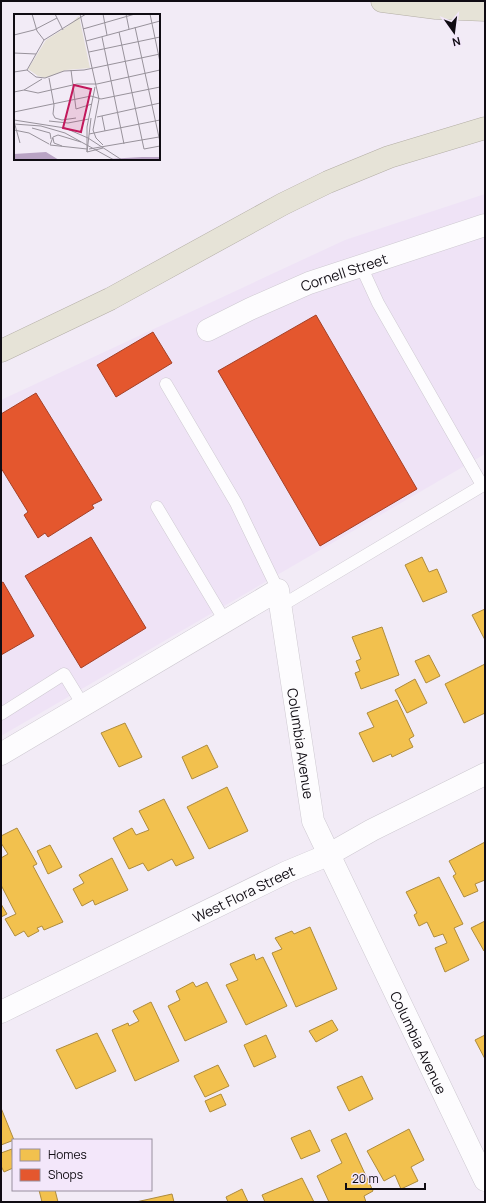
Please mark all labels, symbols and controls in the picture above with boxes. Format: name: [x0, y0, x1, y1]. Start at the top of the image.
north arrow: [434, 12, 474, 52]
inset map: [14, 14, 160, 160]
text: N: [451, 34, 462, 50]
street label: Cornell Street: [297, 248, 390, 295]
street label: Columbia Avenue: [283, 687, 319, 800]
street label: West Flora Street: [189, 860, 298, 926]
street label: Columbia Avenue: [386, 988, 452, 1097]
legend: [12, 1139, 152, 1191]
text: Homes: [48, 1146, 87, 1163]
scale bar: [346, 1165, 425, 1191]
text: Shops: [48, 1166, 83, 1183]
text: 20 m: [352, 1170, 379, 1187]

